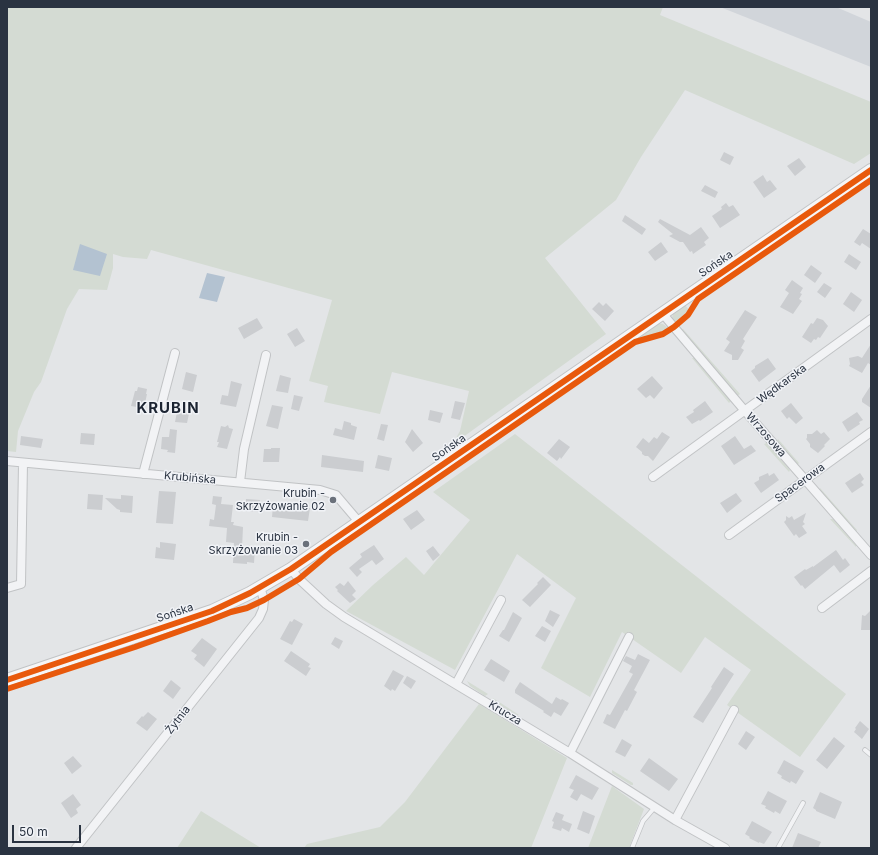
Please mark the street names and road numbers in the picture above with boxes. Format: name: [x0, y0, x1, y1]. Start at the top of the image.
street label: Sońska: [696, 248, 736, 280]
street label: Wędkarska: [755, 362, 809, 406]
street label: Wrzosowa: [743, 410, 789, 460]
street label: Sońska: [430, 432, 468, 464]
street label: Spacerowa: [773, 461, 827, 505]
street label: Krubińska: [164, 469, 216, 487]
street label: Sońska: [155, 601, 195, 625]
street label: Krucza: [486, 698, 524, 728]
street label: Żytnia: [163, 703, 193, 737]

